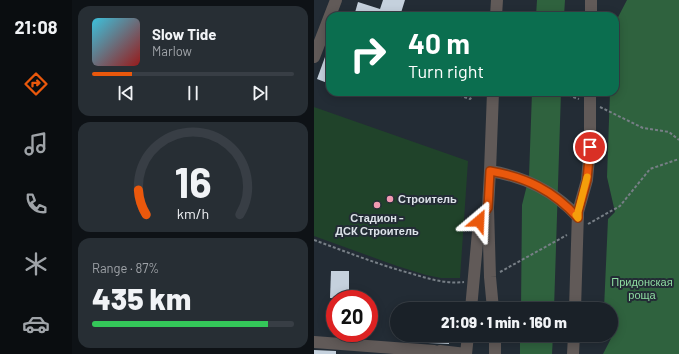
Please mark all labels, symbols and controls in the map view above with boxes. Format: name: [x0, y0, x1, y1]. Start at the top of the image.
text: 21:08: [15, 16, 57, 38]
text: Slow Tide: [152, 25, 216, 43]
text: 40 m: [408, 26, 470, 60]
icon: right: [342, 28, 394, 80]
text: Marlow: [152, 43, 192, 59]
text: Turn right: [408, 60, 484, 82]
icon: directions: [22, 70, 50, 98]
icon: previous: [115, 82, 137, 104]
icon: pause: [182, 82, 204, 104]
icon: next: [249, 82, 271, 104]
icon: music: [22, 130, 50, 158]
pin: [573, 130, 607, 164]
icon: arrive: [579, 136, 601, 158]
text: 16: [174, 156, 212, 206]
icon: phone: [22, 190, 50, 218]
place label: Строитель: [398, 192, 457, 205]
marker: Строитель: [385, 194, 395, 204]
marker: Стадион - ДСК Строитель: [372, 200, 382, 210]
position arrow: [458, 200, 500, 242]
text: km/h: [177, 205, 209, 222]
place label: Стадион - ДСК Строитель: [335, 211, 419, 237]
icon: climate: [22, 250, 50, 278]
text: Range · 87%: [92, 260, 159, 276]
park label: Придонская роща: [611, 275, 673, 301]
text: 435 km: [92, 280, 191, 316]
speed limit sign: 20: [326, 290, 378, 342]
icon: car: [22, 310, 50, 338]
text: 21:09 · 1 min · 160 m: [441, 313, 567, 331]

